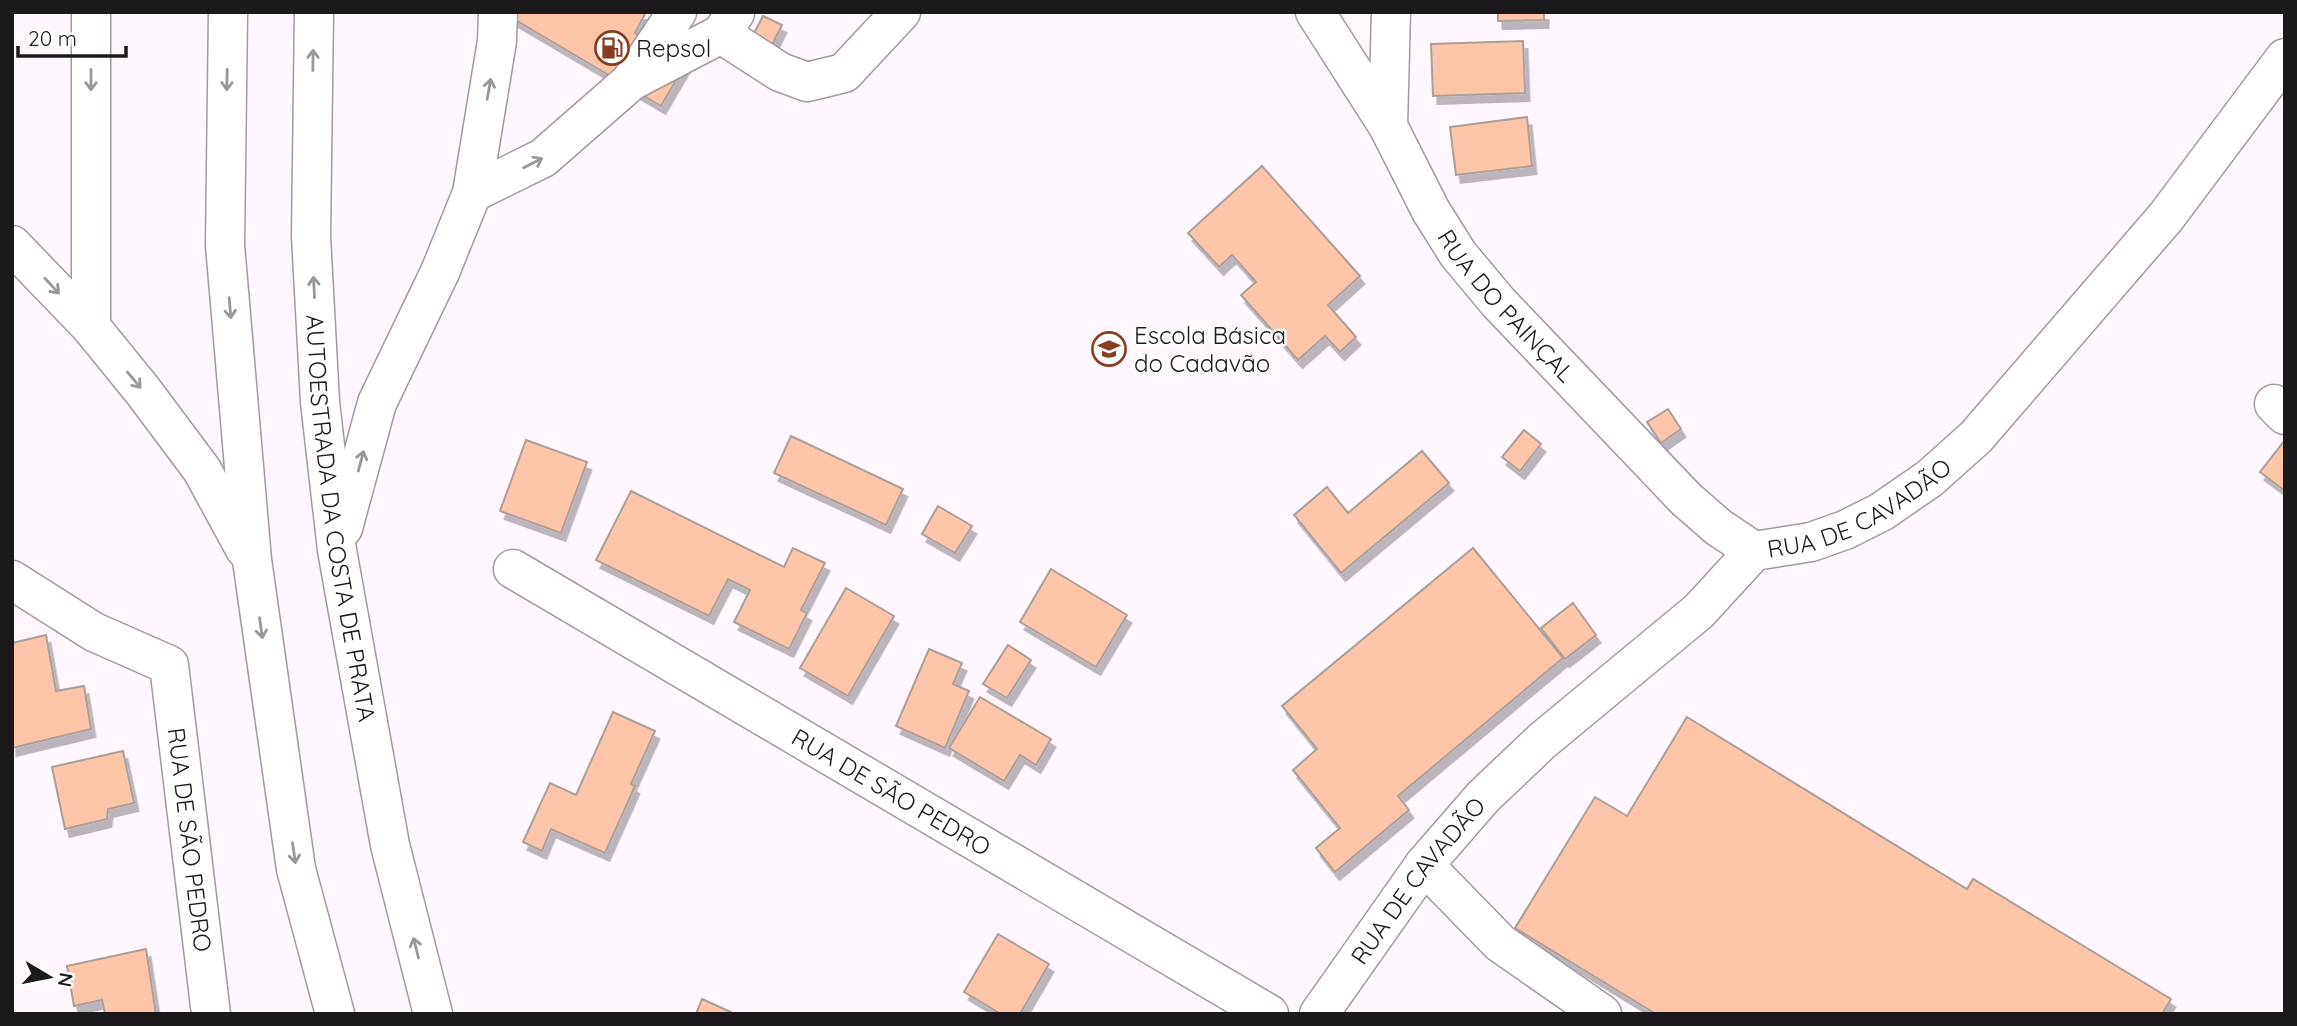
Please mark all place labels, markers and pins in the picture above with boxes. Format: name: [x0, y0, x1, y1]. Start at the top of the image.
fuel station icon: Repsol: [593, 29, 631, 67]
place label: Repsol: [636, 33, 711, 63]
place label: Escola Básica do Cadavão: [1134, 320, 1286, 378]
school or university icon: Escola Básica do Cadavão: [1090, 330, 1128, 368]

